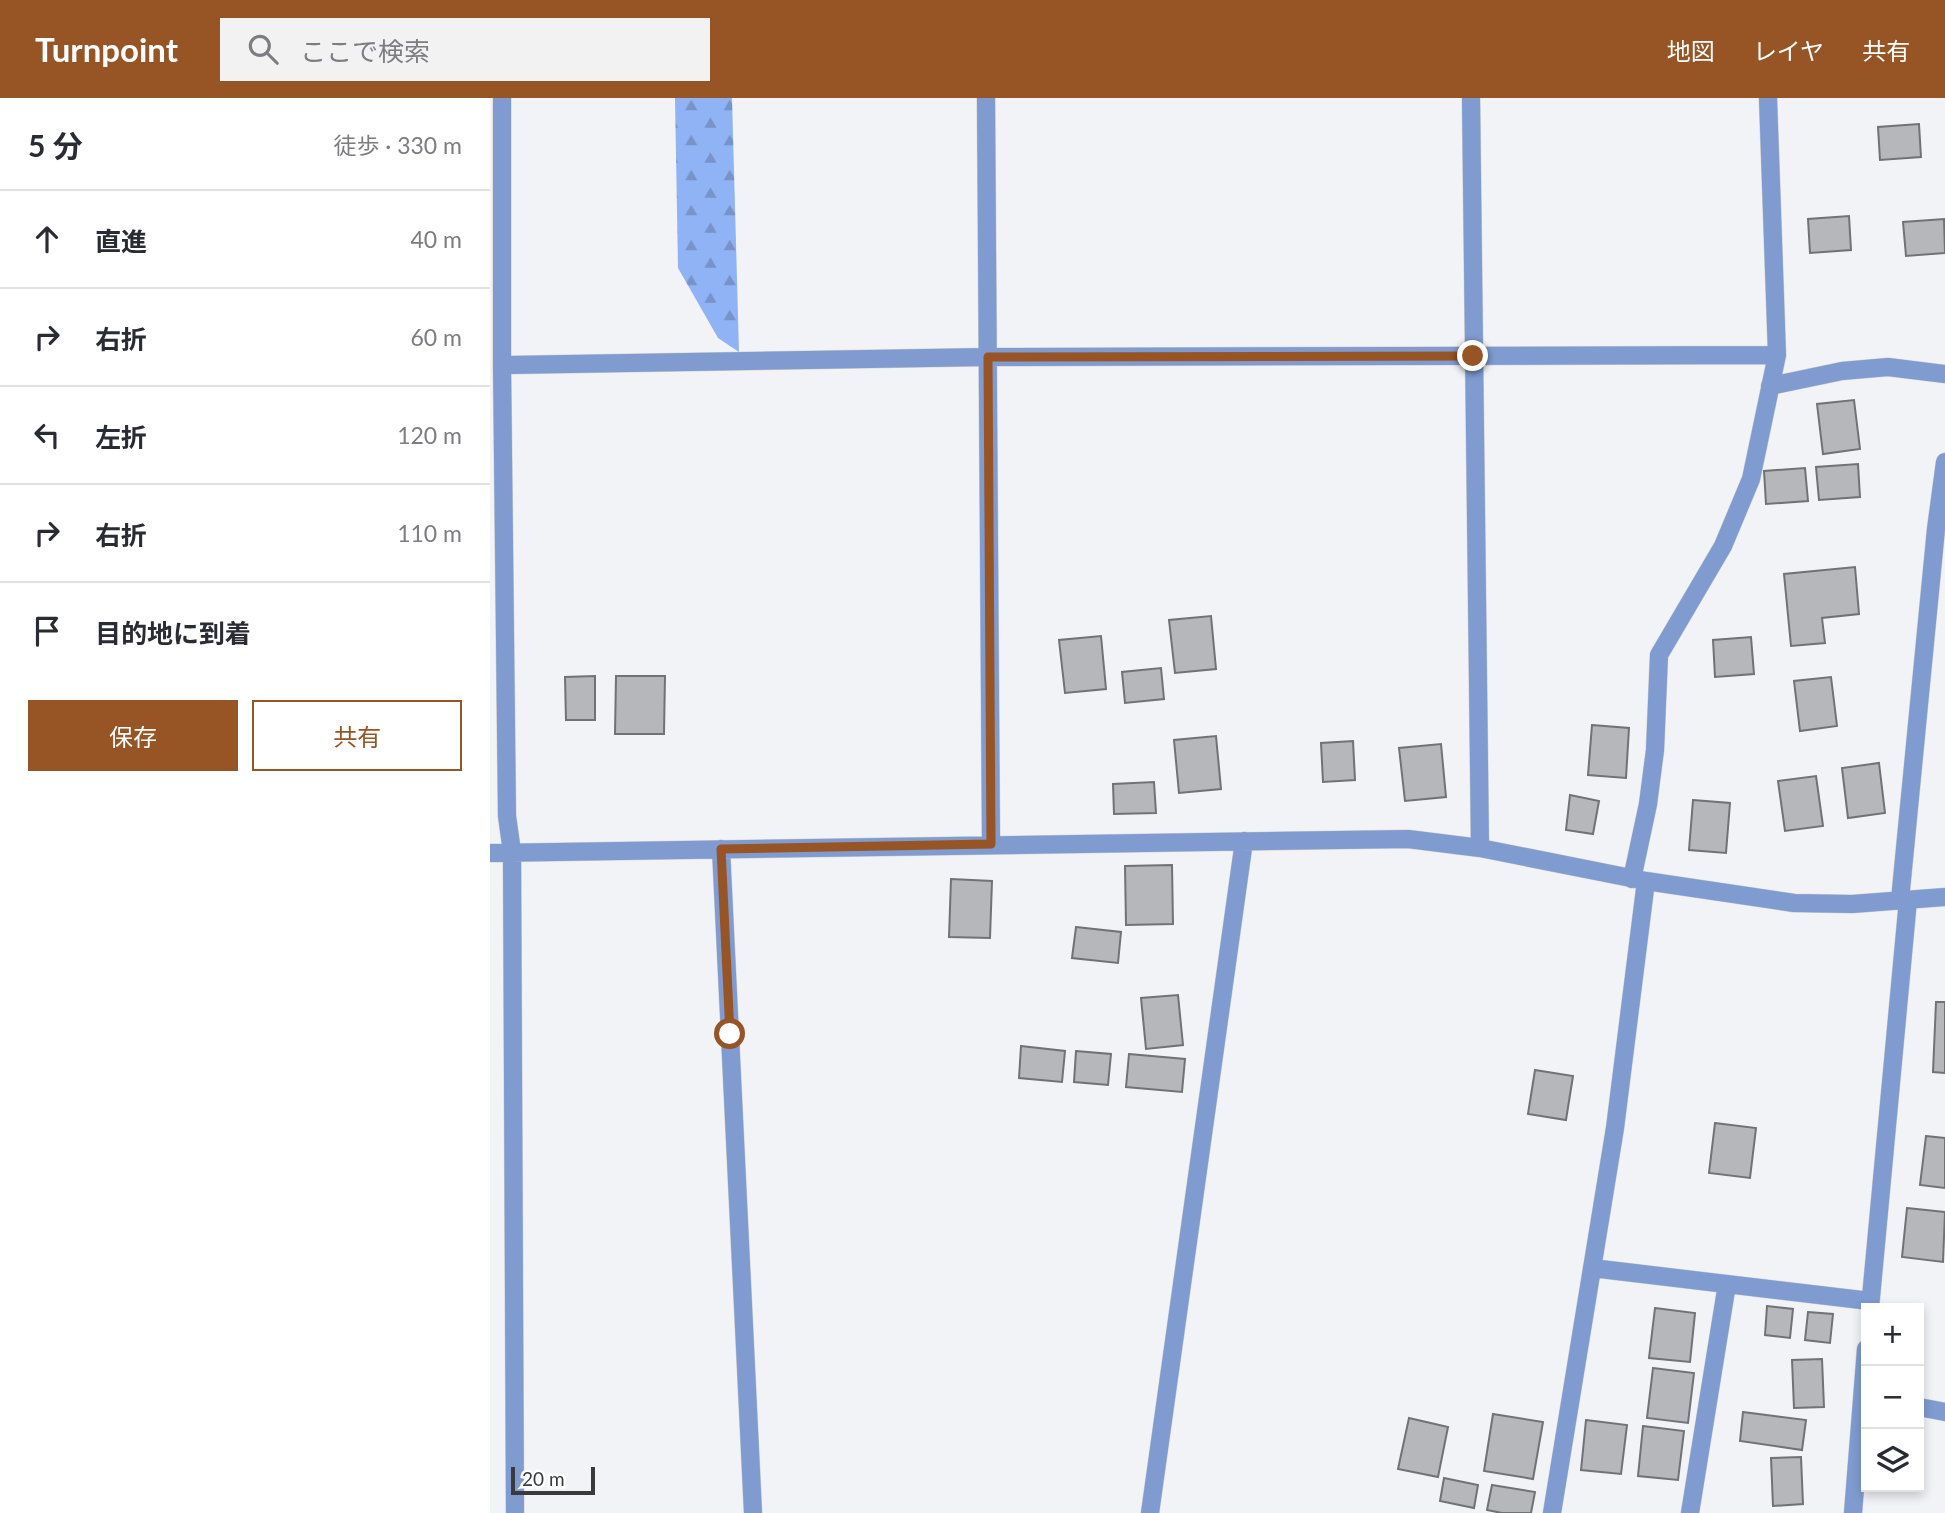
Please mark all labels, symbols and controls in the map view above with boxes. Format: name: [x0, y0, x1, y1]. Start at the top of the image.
search box: [220, 18, 710, 81]
text: Turnpoint: [35, 29, 178, 69]
icon: search: [244, 30, 282, 68]
text: ここで検索: [300, 35, 430, 67]
text: 地図: [1667, 36, 1715, 65]
text: レイヤ: [1753, 36, 1824, 65]
text: 共有: [1862, 36, 1910, 65]
text: 5 分: [28, 127, 83, 163]
text: 徒歩 · 330 m: [333, 131, 462, 159]
icon: ahead: [28, 220, 66, 258]
text: 直進: [95, 225, 147, 257]
text: 40 m: [411, 225, 462, 253]
icon: right: [28, 318, 66, 356]
text: 右折: [95, 323, 147, 355]
text: 60 m: [411, 323, 462, 351]
route end: [1457, 340, 1488, 371]
icon: left: [28, 416, 66, 454]
text: 左折: [95, 421, 147, 453]
text: 120 m: [397, 421, 462, 449]
icon: right: [28, 514, 66, 552]
text: 右折: [95, 519, 147, 551]
text: 110 m: [397, 519, 462, 547]
icon: arrive: [28, 612, 66, 650]
text: 目的地に到着: [95, 617, 251, 649]
button: 保存: [28, 700, 238, 771]
button: 共有: [252, 700, 462, 771]
route start: [714, 1018, 745, 1049]
map controls: [1861, 1303, 1924, 1492]
button: +: [1861, 1303, 1924, 1366]
button: −: [1861, 1366, 1924, 1429]
button: layers: [1861, 1429, 1924, 1492]
scale bar: [511, 1464, 595, 1496]
text: 20 m: [522, 1467, 565, 1490]

